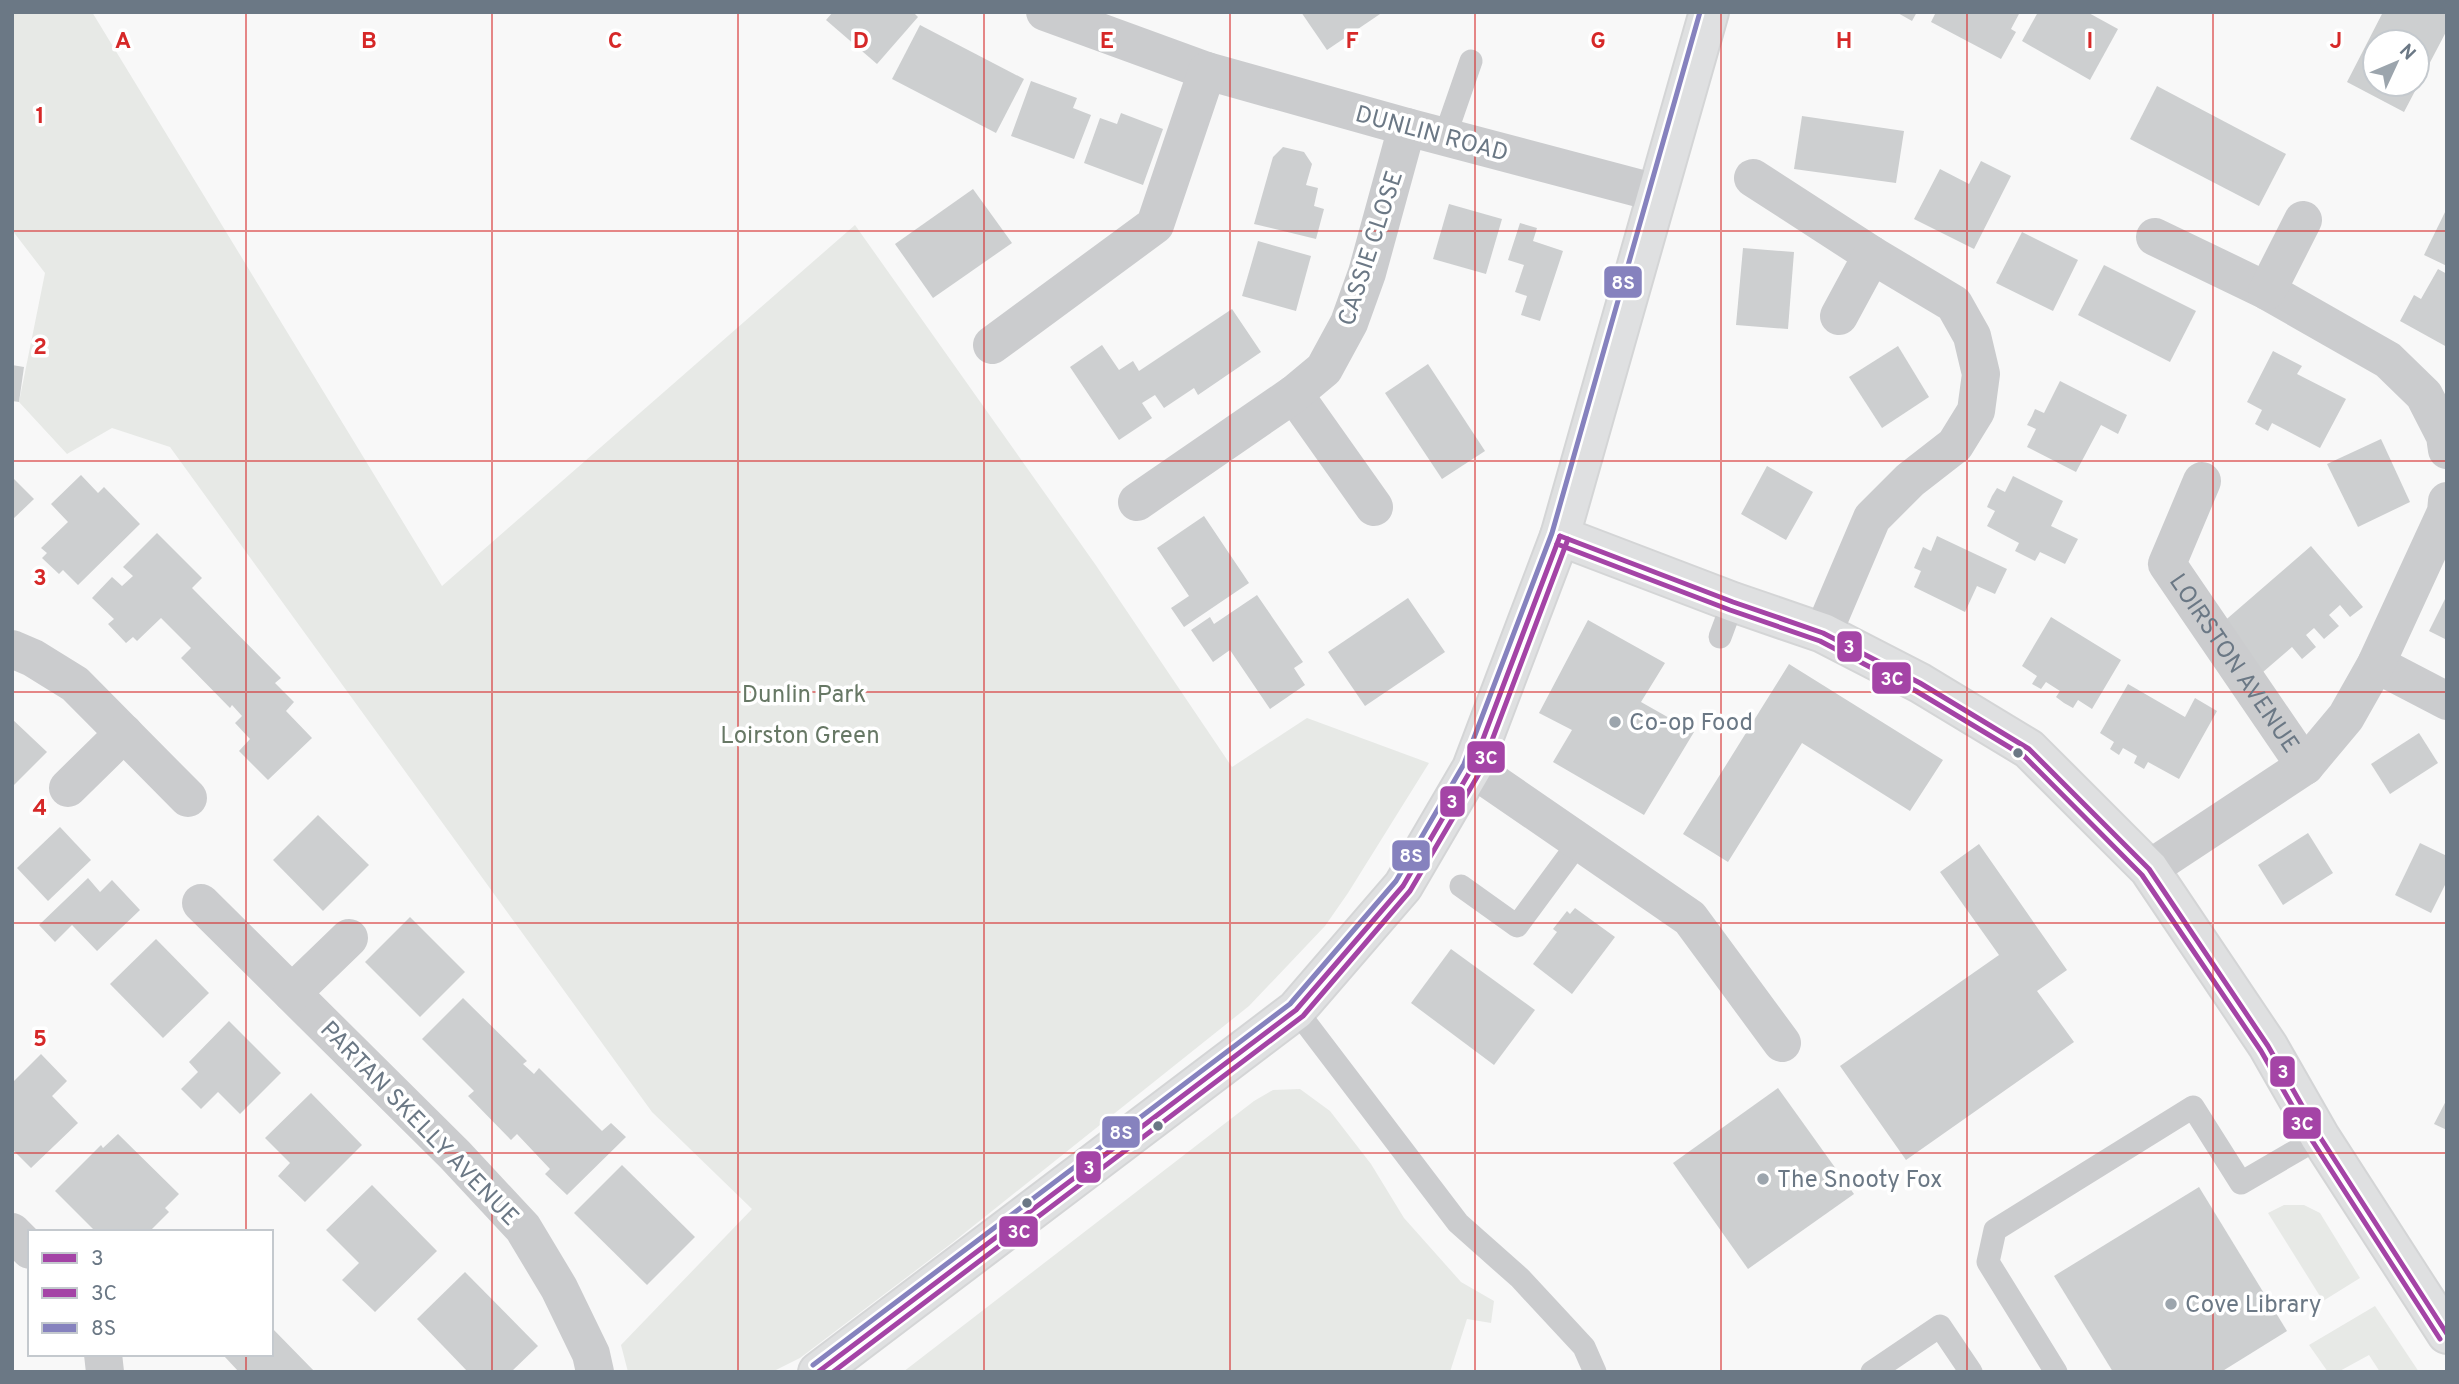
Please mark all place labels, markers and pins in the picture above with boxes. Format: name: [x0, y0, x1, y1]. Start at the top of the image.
place label: Co-op Food: [1629, 709, 1753, 739]
marker: Co-op Food: [1607, 714, 1623, 730]
unlabelled marker: [2011, 746, 2025, 760]
unlabelled marker: [1151, 1119, 1165, 1133]
place label: The Snooty Fox: [1777, 1166, 1942, 1196]
marker: The Snooty Fox: [1755, 1171, 1771, 1187]
unlabelled marker: [1020, 1196, 1034, 1210]
place label: Cove Library: [2185, 1291, 2322, 1321]
marker: Cove Library: [2163, 1296, 2179, 1312]

